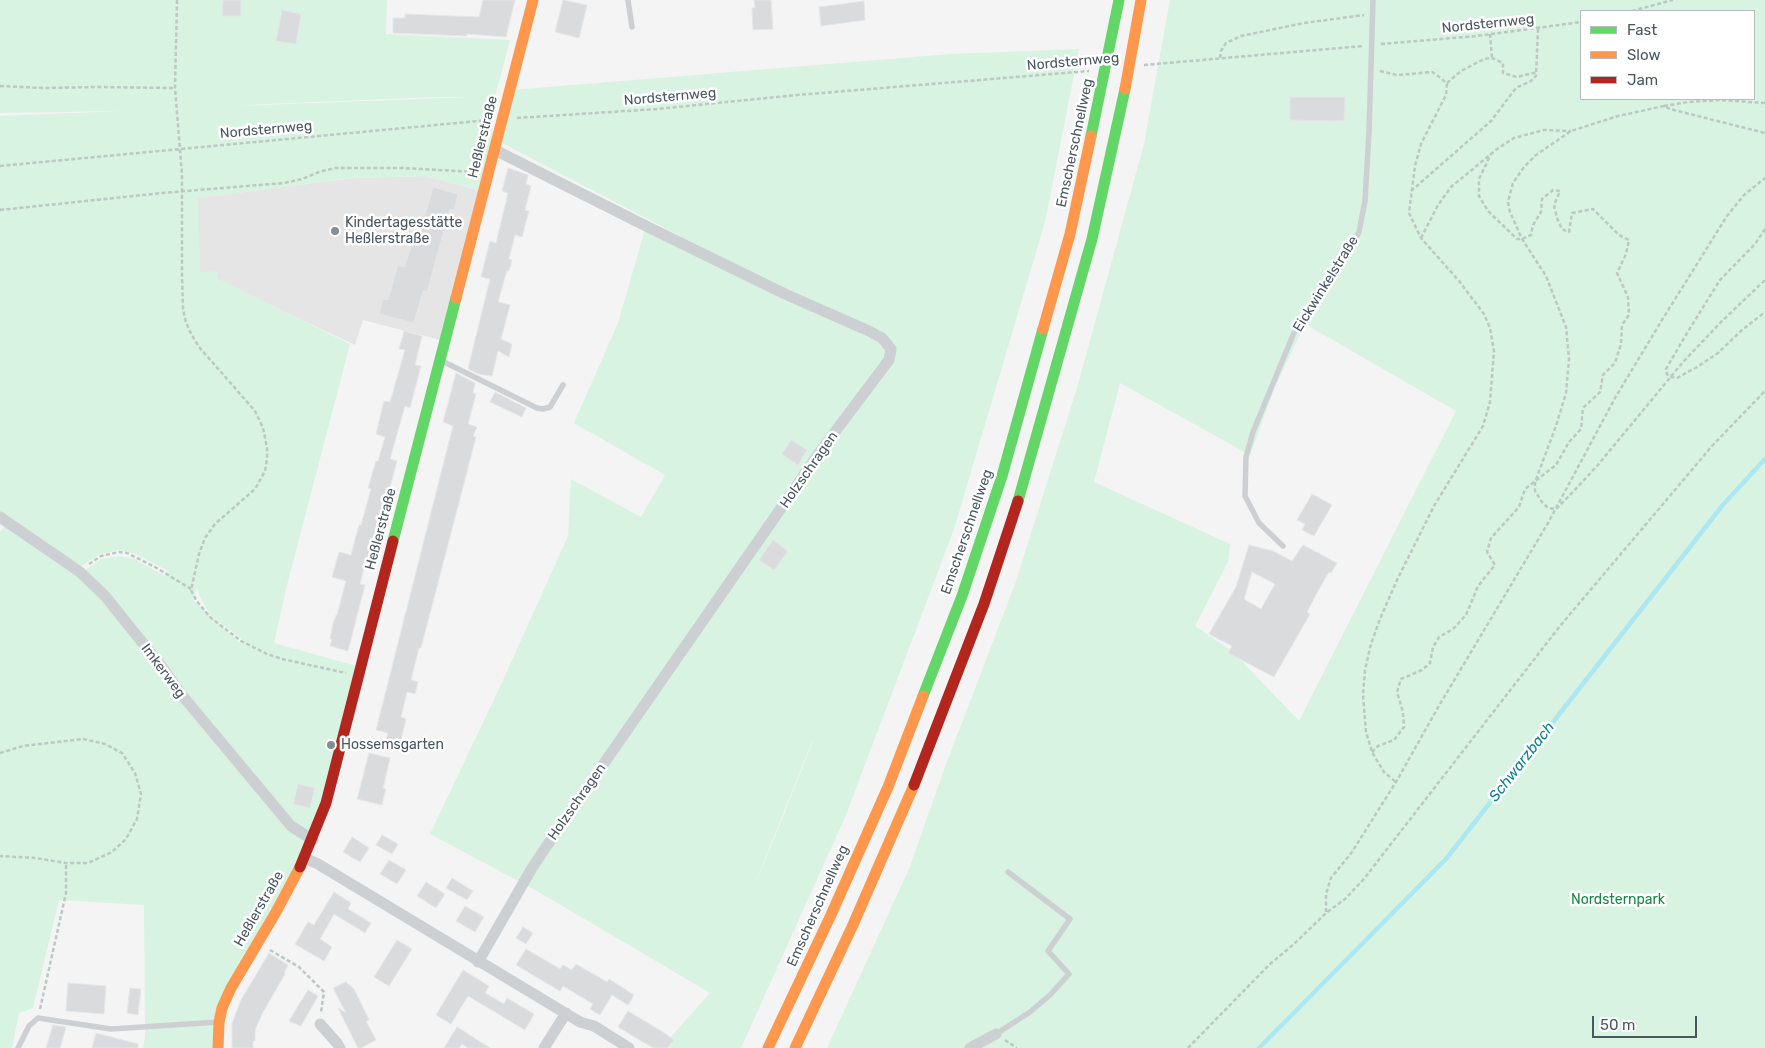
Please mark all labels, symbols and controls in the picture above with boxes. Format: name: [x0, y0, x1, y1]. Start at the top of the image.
legend: [1580, 10, 1755, 100]
street label: Nordsternweg: [1441, 11, 1535, 37]
text: Fast: [1627, 21, 1657, 39]
text: Slow: [1627, 46, 1660, 64]
street label: Nordsternweg: [1026, 50, 1120, 74]
text: Jam: [1627, 71, 1658, 89]
street label: Emscherschnellweg: [1053, 77, 1097, 209]
street label: Nordsternweg: [623, 85, 717, 109]
street label: Heßlerstraße: [465, 94, 501, 180]
street label: Nordsternweg: [219, 118, 313, 142]
place label: Kindertagesstätte Heßlerstraße: [345, 215, 462, 248]
marker: Kindertagesstätte Heßlerstraße: [329, 225, 341, 237]
street label: Eickwinkelstraße: [1290, 233, 1362, 335]
street label: Holzschragen: [776, 428, 842, 512]
street label: Emscherschnellweg: [938, 467, 996, 597]
street label: Heßlerstraße: [362, 486, 400, 572]
street label: Imkerweg: [137, 641, 189, 701]
water label: Schwarzbach: [1485, 719, 1559, 805]
place label: Hossemsgarten: [341, 737, 444, 753]
marker: Hossemsgarten: [325, 739, 337, 751]
street label: Holzschragen: [544, 760, 610, 844]
street label: Emscherschnellweg: [784, 843, 852, 969]
street label: Heßlerstraße: [231, 868, 287, 950]
park label: Nordsternpark: [1571, 892, 1665, 908]
scale bar: [1595, 1006, 1700, 1038]
text: 50 m: [1600, 1016, 1635, 1034]

